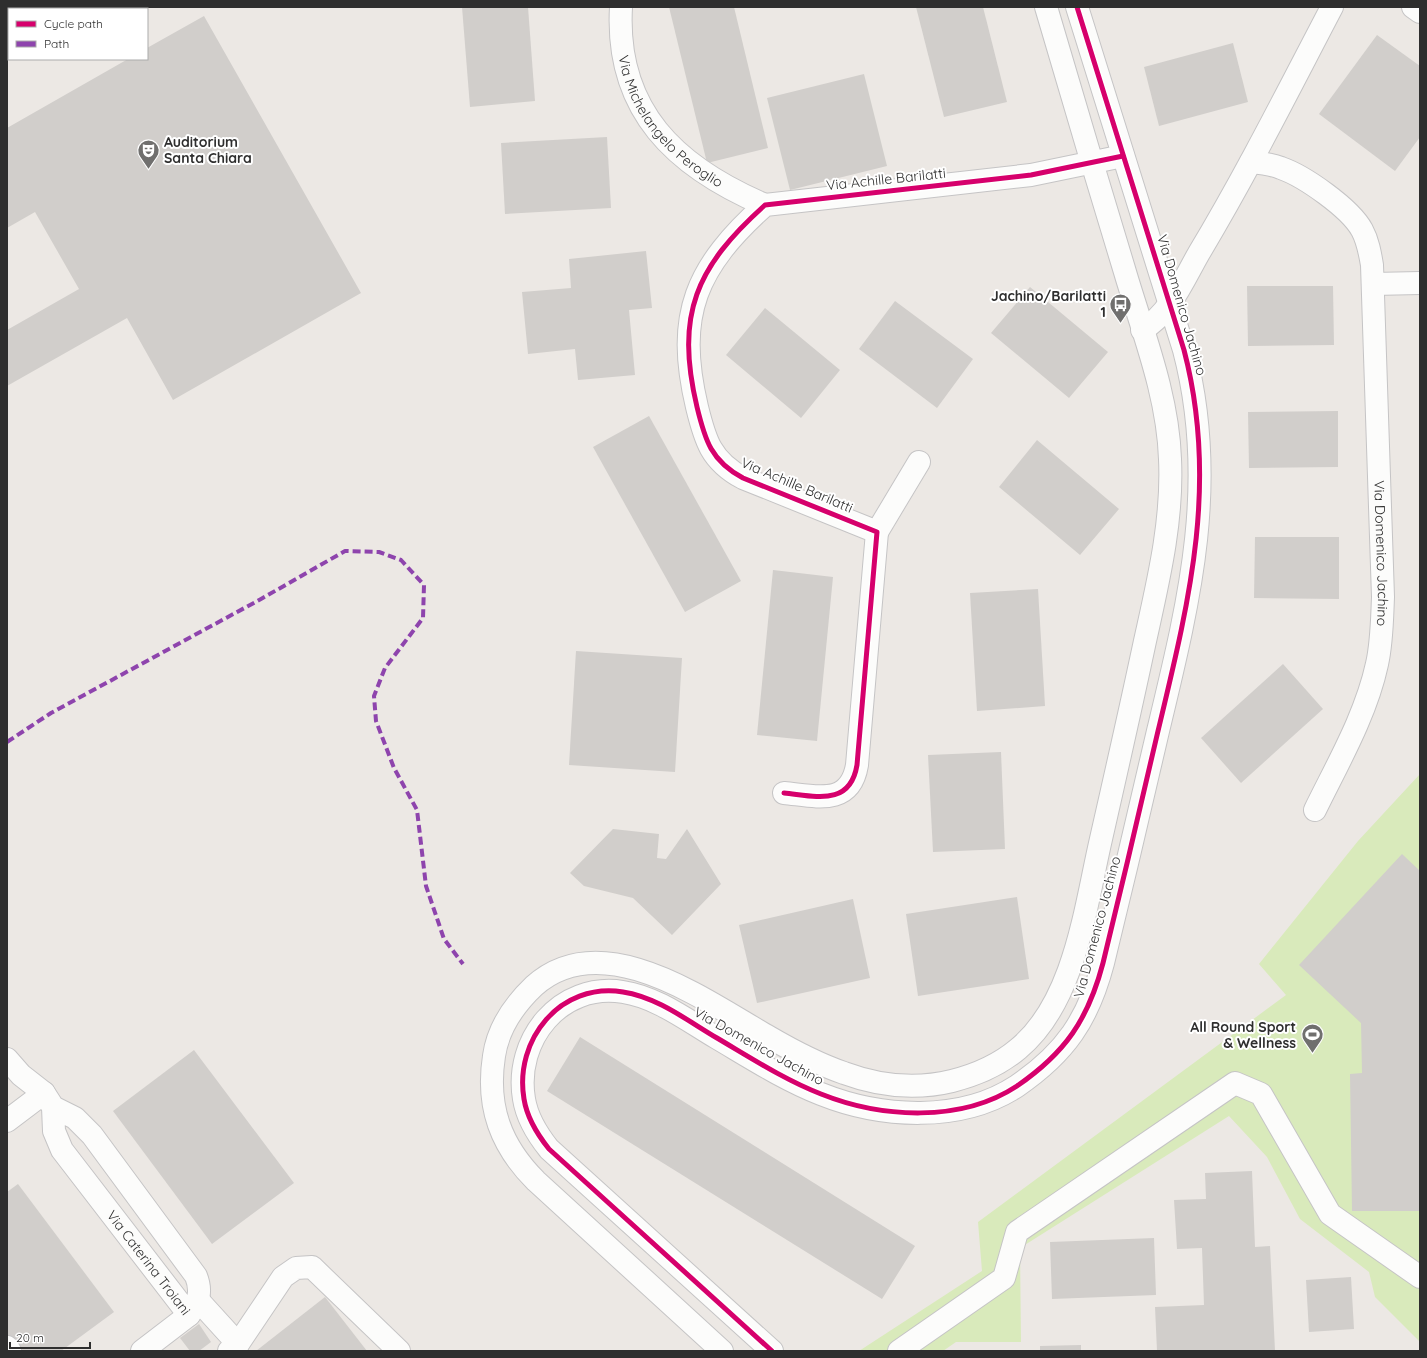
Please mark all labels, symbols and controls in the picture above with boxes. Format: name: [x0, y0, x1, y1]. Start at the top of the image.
legend: [8, 8, 148, 60]
text: Cycle path: [44, 16, 103, 31]
text: Path: [44, 36, 69, 51]
street label: Via Michelangelo Peroglio: [615, 54, 726, 191]
place label: Auditorium Santa Chiara: [164, 133, 252, 167]
theatre icon: Auditorium Santa Chiara: [136, 137, 162, 170]
street label: Via Achille Barilatti: [825, 164, 947, 194]
street label: Via Domenico Jachino: [1153, 232, 1211, 378]
place label: Jachino/Barilatti 1: [991, 287, 1106, 321]
bus stop icon: Jachino/Barilatti 1: [1108, 291, 1134, 324]
street label: Via Achille Barilatti: [738, 453, 856, 517]
street label: Via Domenico Jachino: [1370, 480, 1392, 627]
street label: Via Domenico Jachino: [1069, 854, 1125, 1000]
street label: Via Domenico Jachino: [691, 1003, 827, 1089]
place label: All Round Sport & Wellness: [1190, 1018, 1296, 1052]
sports icon: All Round Sport & Wellness: [1299, 1022, 1325, 1055]
street label: Via Caterina Troiani: [103, 1207, 195, 1319]
scale bar: [10, 1324, 90, 1350]
text: 20 m: [16, 1330, 44, 1345]

